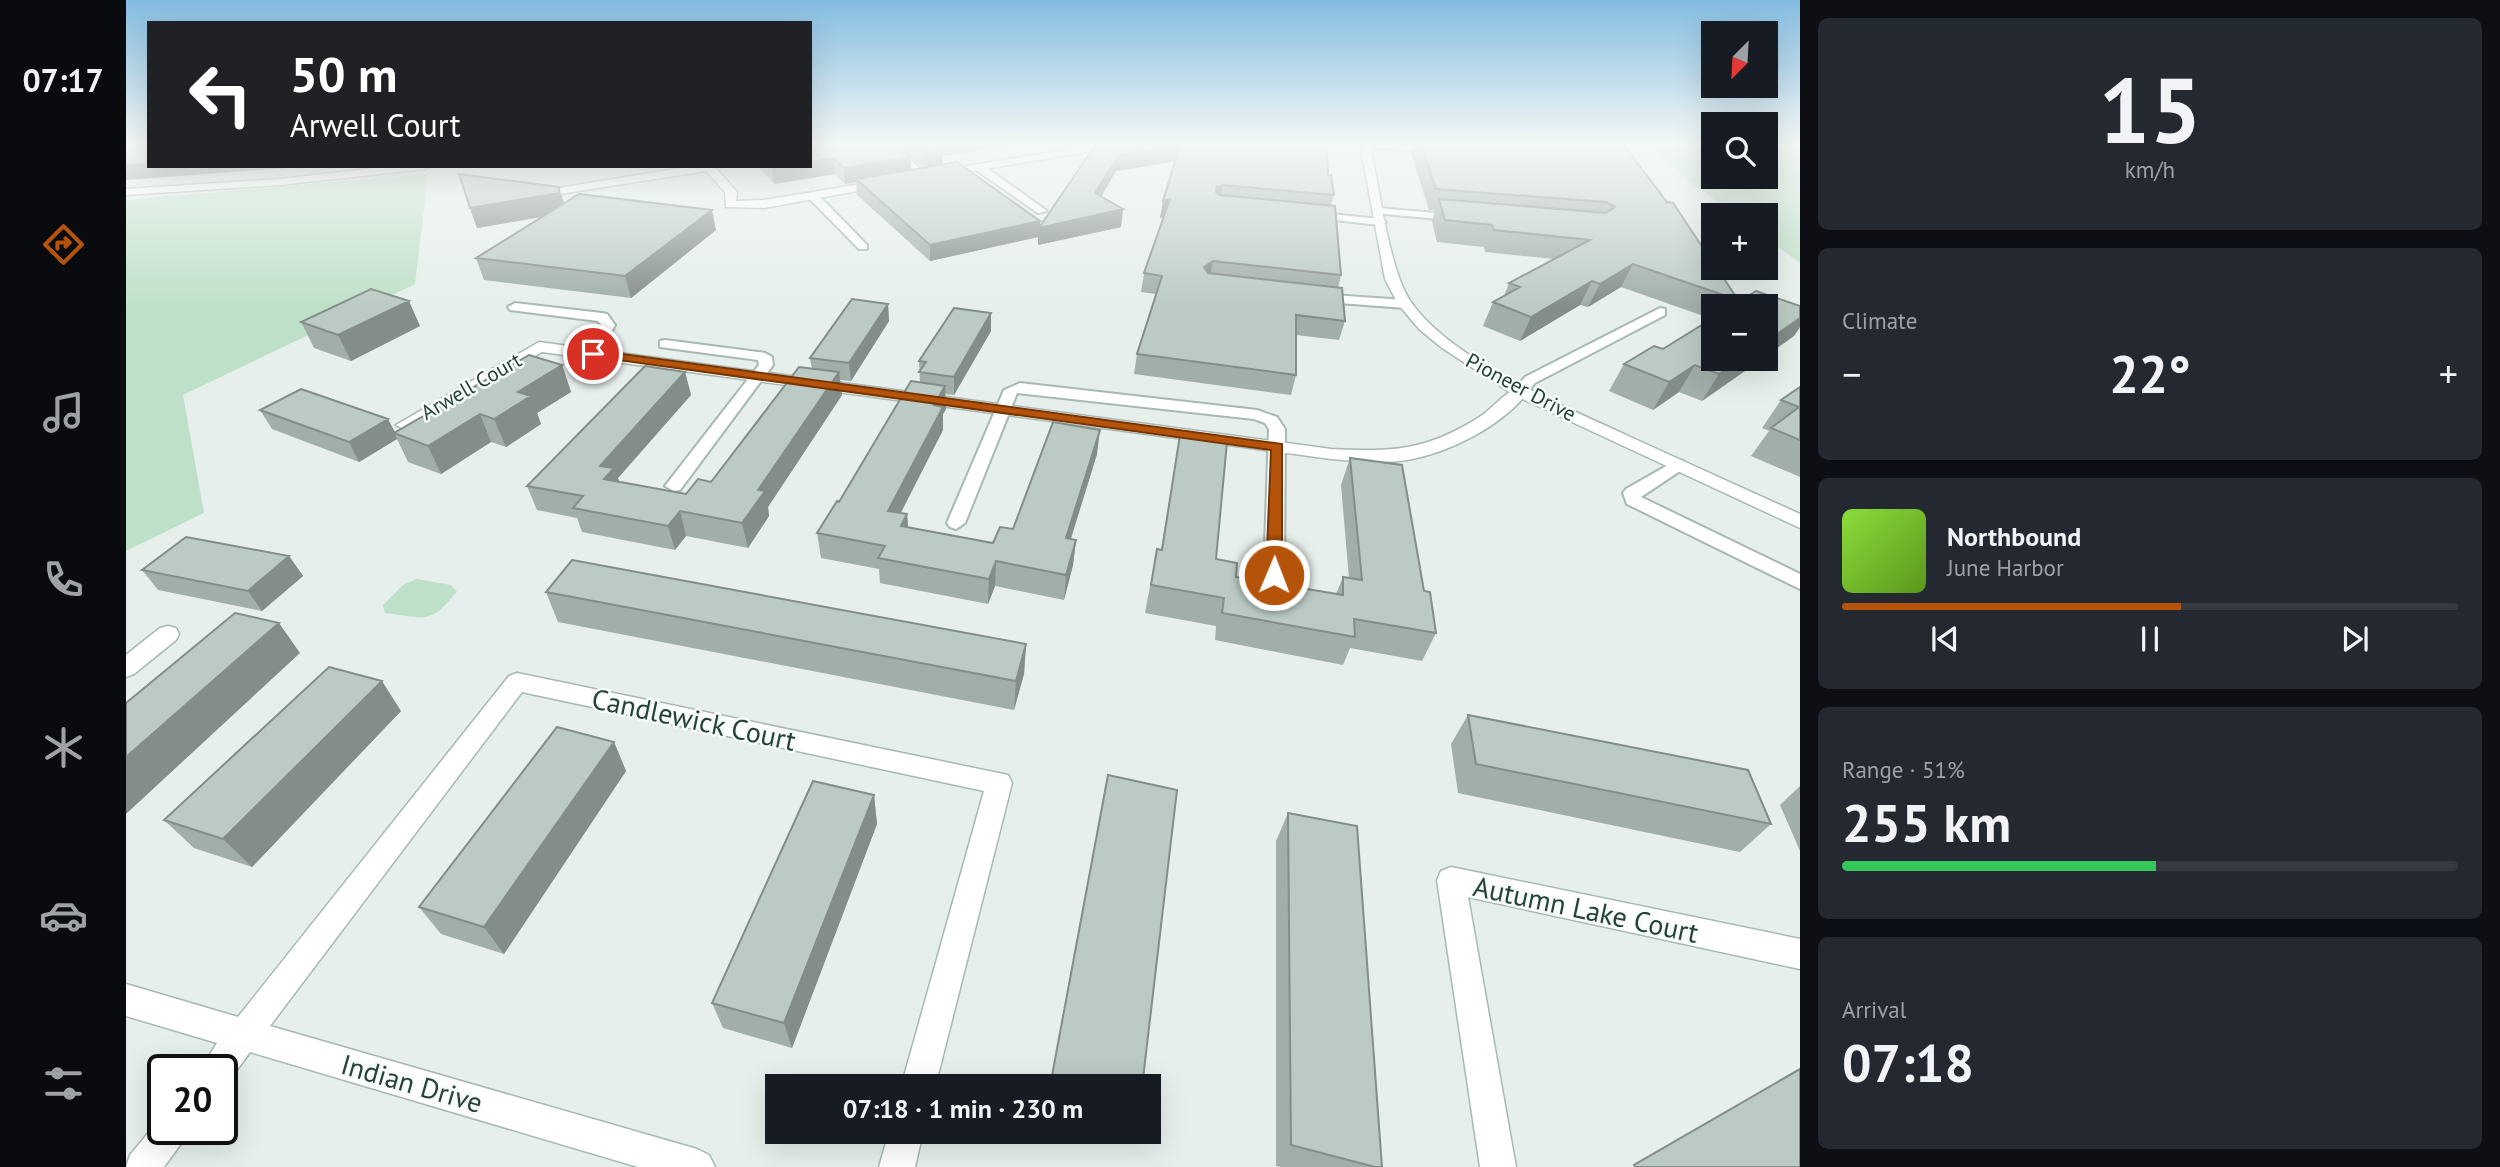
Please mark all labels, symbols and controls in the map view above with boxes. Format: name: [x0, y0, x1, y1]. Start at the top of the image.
north arrow: [1701, 21, 1778, 98]
map controls: [1701, 21, 1778, 371]
text: 50 m: [290, 42, 397, 106]
icon: left: [175, 49, 266, 140]
text: 15: [2098, 50, 2202, 168]
text: 07:17: [22, 59, 104, 101]
text: Arwell Court: [290, 104, 461, 146]
button: search: [1701, 112, 1778, 189]
text: km/h: [2125, 155, 2175, 184]
button: +: [1701, 203, 1778, 280]
icon: directions: [39, 220, 88, 269]
button: −: [1701, 294, 1778, 371]
text: Climate: [1842, 306, 1917, 335]
pin: [563, 324, 623, 384]
icon: arrive: [574, 335, 612, 373]
text: 22°: [2109, 340, 2191, 407]
street label: Arwell Court: [416, 346, 526, 426]
street label: Pioneer Drive: [1461, 347, 1581, 427]
text: −: [1842, 349, 1861, 398]
text: +: [2439, 349, 2458, 398]
icon: music: [39, 388, 88, 437]
text: Northbound: [1947, 520, 2081, 553]
position arrow: [1237, 538, 1311, 612]
text: June Harbor: [1947, 553, 2064, 582]
icon: phone: [39, 555, 88, 604]
icon: previous: [1926, 620, 1964, 658]
icon: pause: [2131, 620, 2169, 658]
icon: next: [2336, 620, 2374, 658]
street label: Candlewick Court: [589, 679, 800, 759]
icon: climate: [39, 723, 88, 772]
text: Range · 51%: [1842, 755, 1965, 784]
text: 255 km: [1842, 789, 2011, 856]
street label: Autumn Lake Court: [1470, 867, 1702, 951]
icon: car: [39, 891, 88, 940]
text: Arrival: [1842, 995, 1906, 1024]
text: 07:18: [1842, 1029, 1974, 1096]
street label: Indian Drive: [337, 1045, 487, 1121]
speed limit sign: 20: [147, 1054, 238, 1145]
icon: filters: [39, 1059, 88, 1108]
text: 07:18 · 1 min · 230 m: [843, 1092, 1083, 1125]

